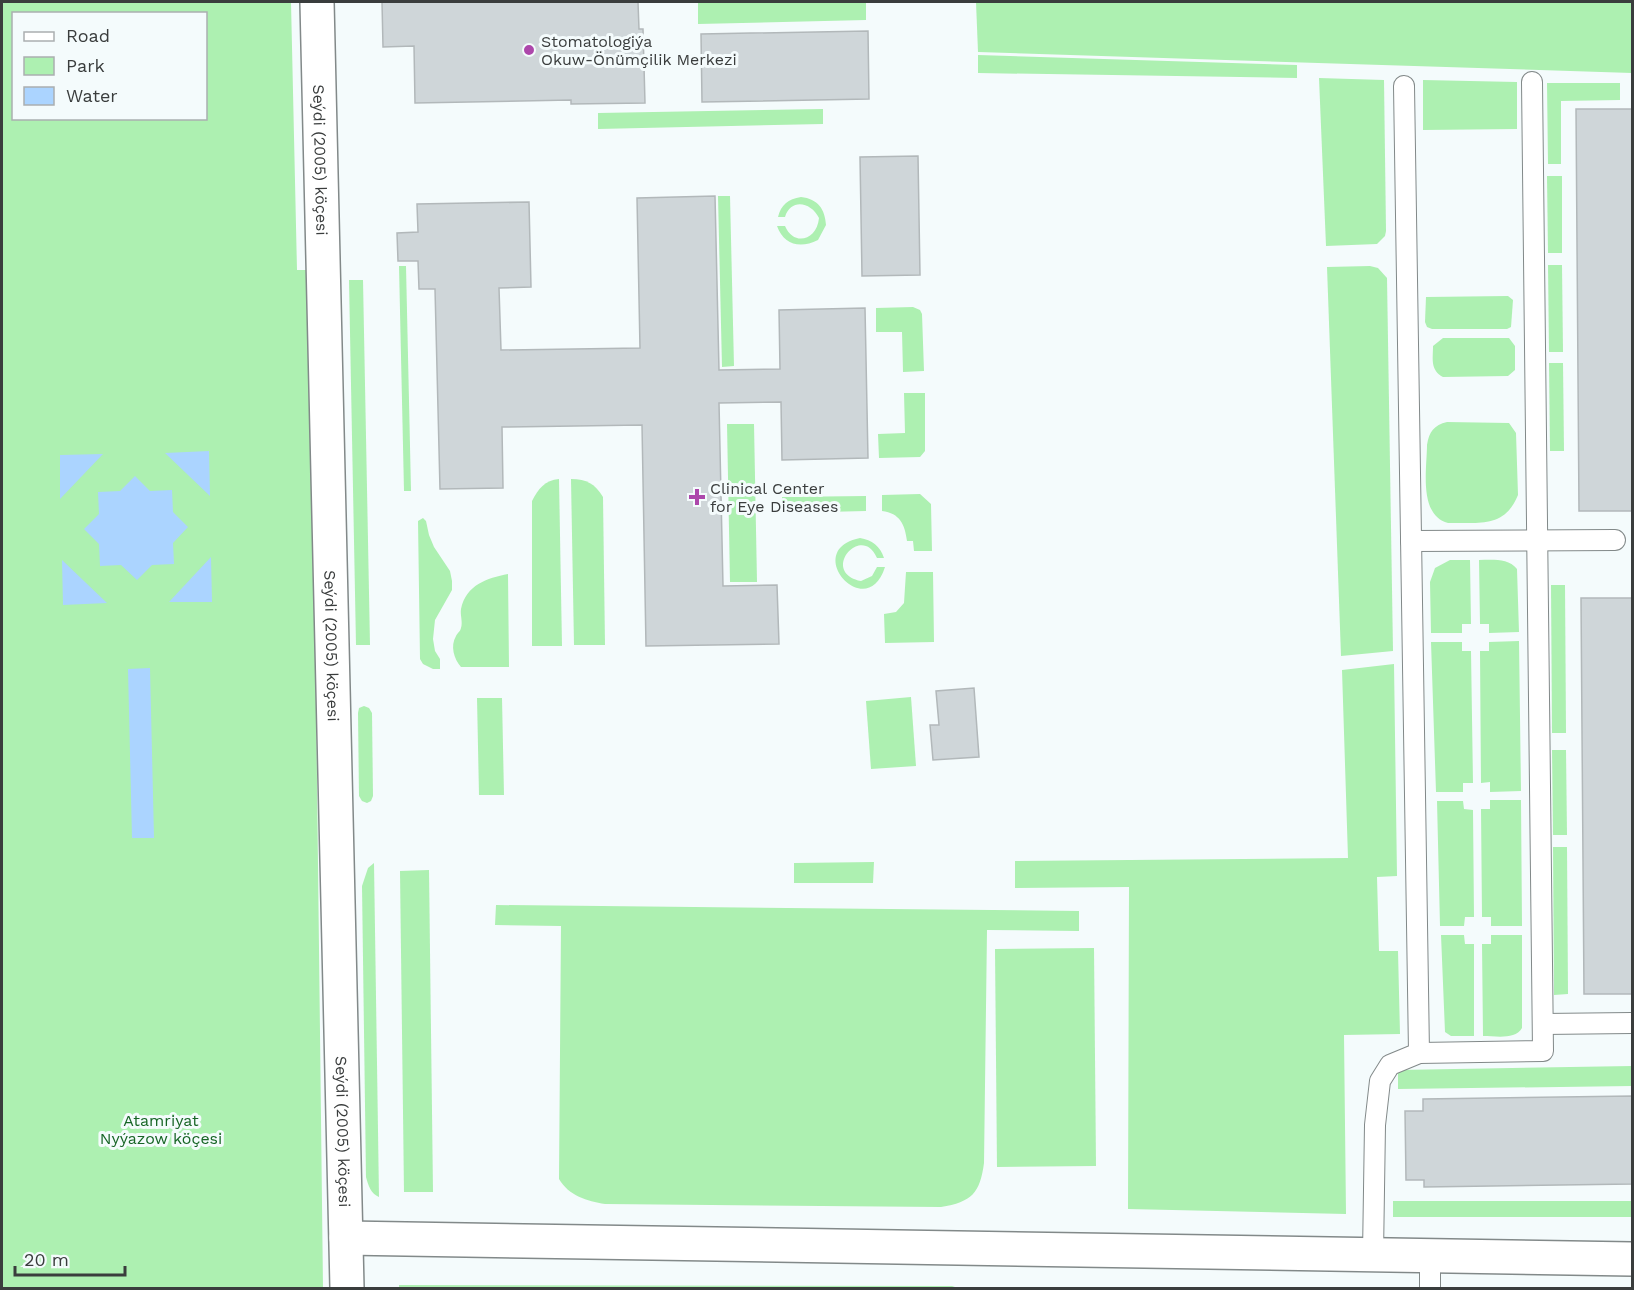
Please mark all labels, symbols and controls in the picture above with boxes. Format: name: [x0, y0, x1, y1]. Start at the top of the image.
legend: [12, 12, 207, 120]
text: Road: [66, 25, 110, 46]
place label: Stomatologiýa Okuw-Önümçilik Merkezi: [541, 32, 737, 69]
marker: Stomatologiýa Okuw-Önümçilik Merkezi: [522, 43, 536, 57]
text: Park: [66, 55, 105, 76]
street label: Seýdi (2005) köçesi: [309, 84, 332, 236]
text: Water: [66, 85, 118, 106]
place label: Clinical Center for Eye Diseases: [710, 479, 838, 516]
marker: Clinical Center for Eye Diseases: [688, 488, 706, 506]
street label: Seýdi (2005) köçesi: [321, 570, 343, 722]
street label: Seýdi (2005) köçesi: [332, 1056, 355, 1208]
park label: Atamriyat Nyýazow köçesi: [100, 1111, 222, 1148]
scale bar: [15, 1239, 124, 1277]
text: 20 m: [24, 1249, 69, 1270]

